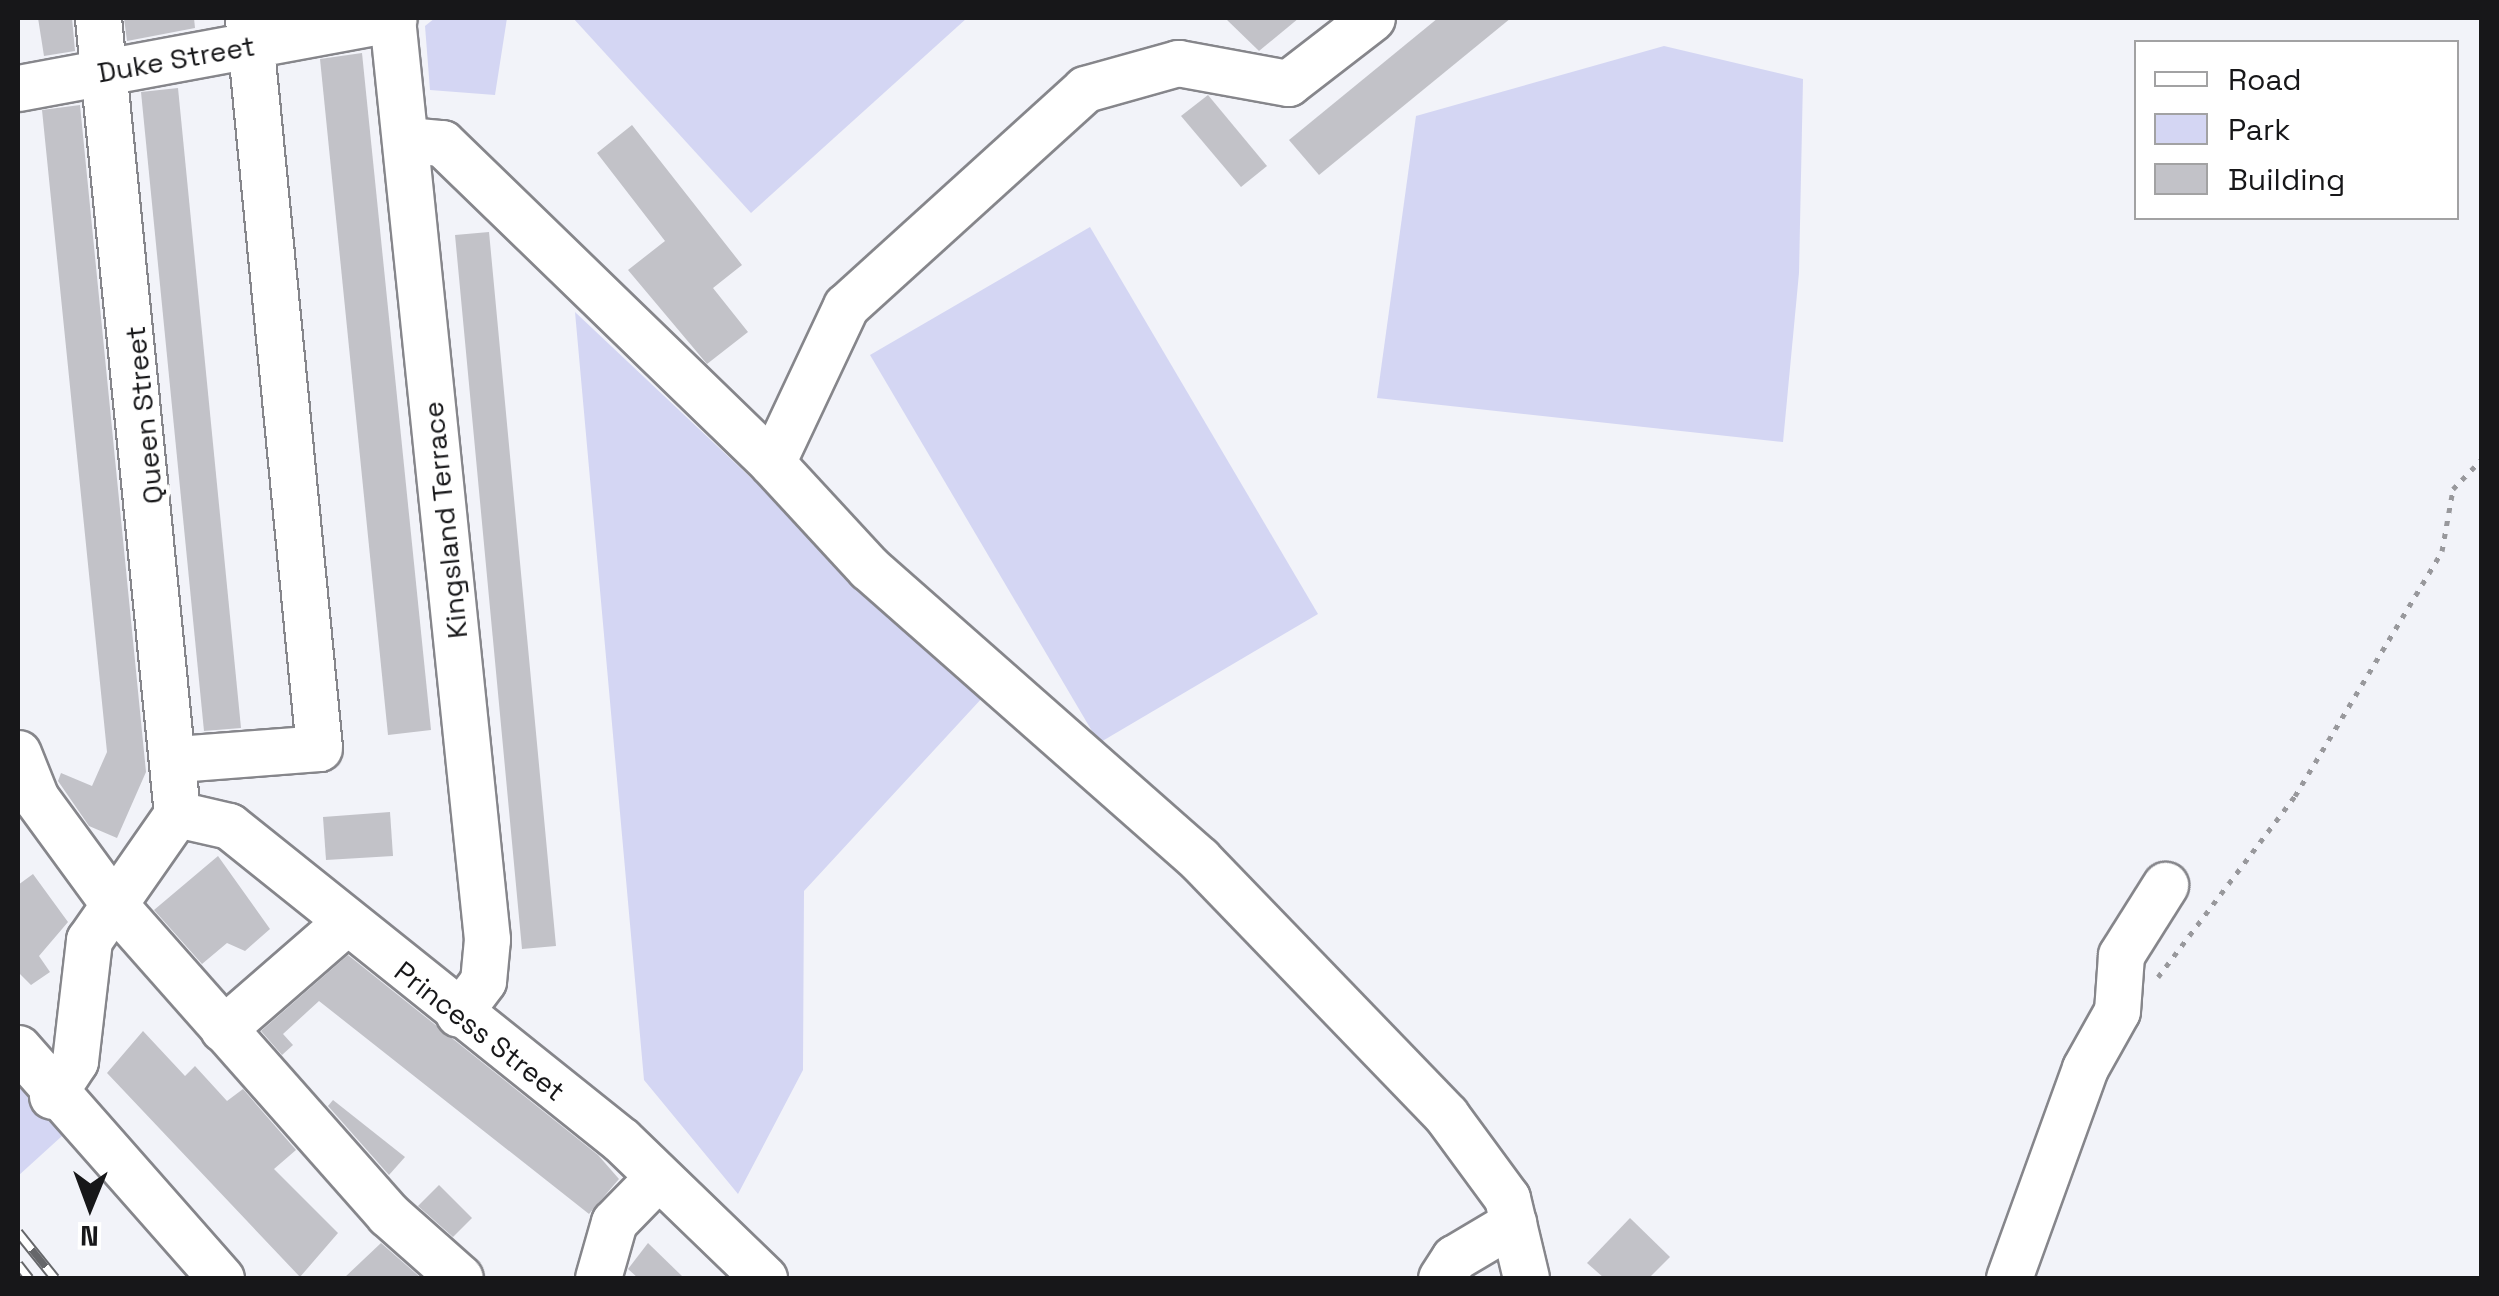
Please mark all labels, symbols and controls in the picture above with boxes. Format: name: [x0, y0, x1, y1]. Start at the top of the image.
street label: Duke Street: [95, 29, 257, 89]
legend: [2134, 40, 2459, 220]
text: Road: [2228, 60, 2302, 99]
text: Park: [2228, 110, 2290, 149]
text: Building: [2228, 160, 2345, 199]
street label: Queen Street: [118, 324, 170, 506]
street label: Kingsland Terrace: [416, 399, 474, 641]
street label: Princess Street: [388, 954, 572, 1108]
north arrow: [40, 1156, 140, 1256]
text: N: [80, 1218, 99, 1254]

